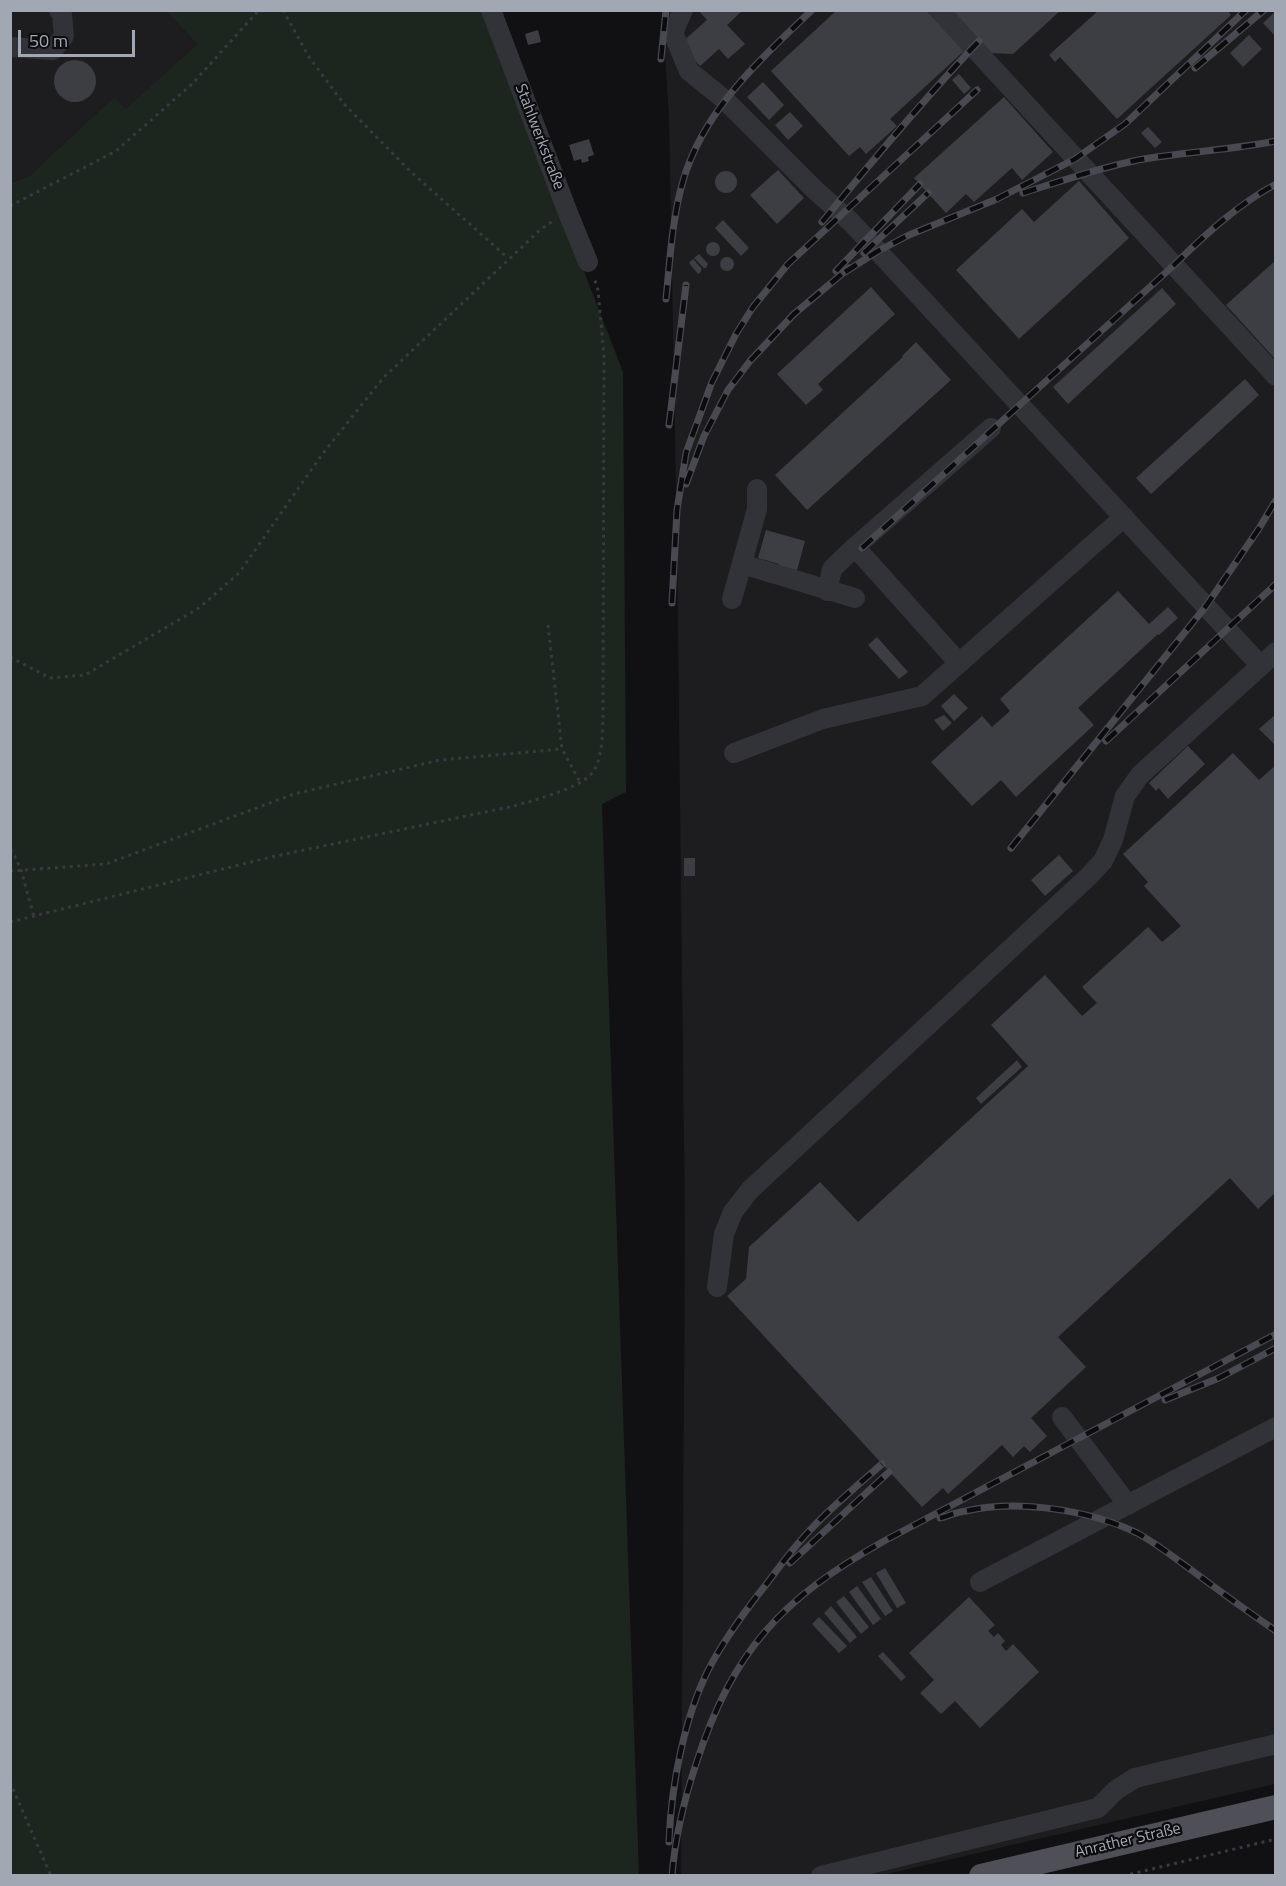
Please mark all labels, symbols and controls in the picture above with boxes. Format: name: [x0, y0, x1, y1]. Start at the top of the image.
scale bar: [21, 18, 138, 56]
text: 50 m: [29, 27, 68, 54]
street label: Stahlwerkstraße: [510, 81, 568, 193]
street label: Anrather Straße: [1073, 1820, 1183, 1862]

